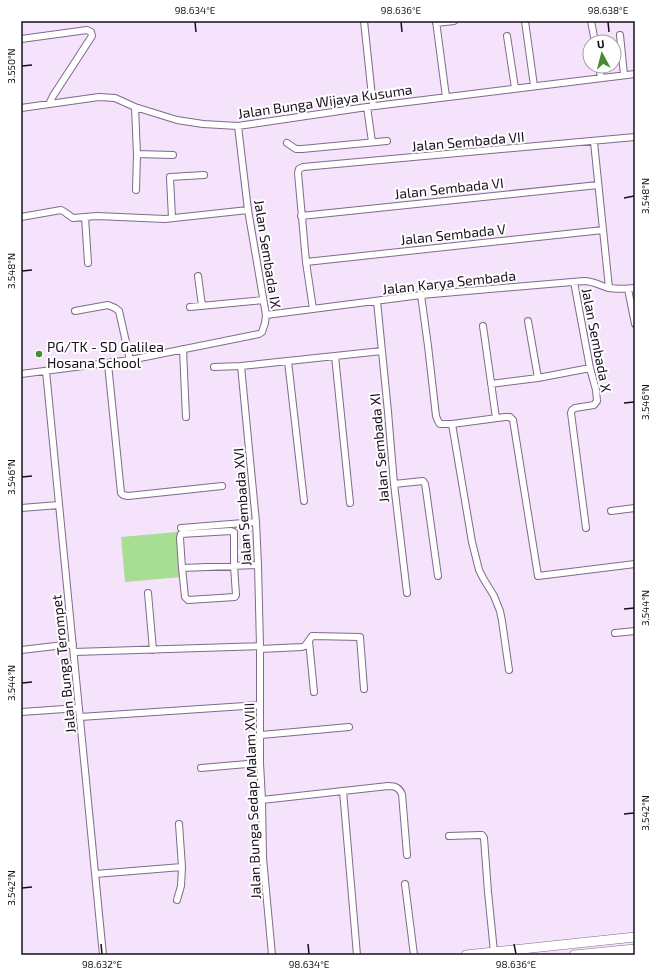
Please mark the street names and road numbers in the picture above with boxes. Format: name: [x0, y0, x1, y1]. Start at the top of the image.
street label: Jalan Bunga Wijaya Kusuma: [237, 80, 413, 122]
street label: Jalan Sembada VII: [411, 128, 525, 154]
street label: Jalan Sembada VI: [394, 174, 504, 202]
street label: Jalan Sembada IX: [251, 198, 285, 310]
street label: Jalan Sembada V: [399, 220, 507, 248]
street label: Jalan Karya Sembada: [381, 267, 517, 297]
street label: Jalan Sembada X: [579, 286, 616, 394]
street label: Jalan Sembada XI: [366, 393, 392, 503]
street label: Jalan Sembada XVI: [229, 447, 255, 567]
street label: Jalan Bunga Terompet: [47, 594, 79, 734]
street label: Jalan Bunga Sedap Malam XVIII: [240, 703, 264, 899]

